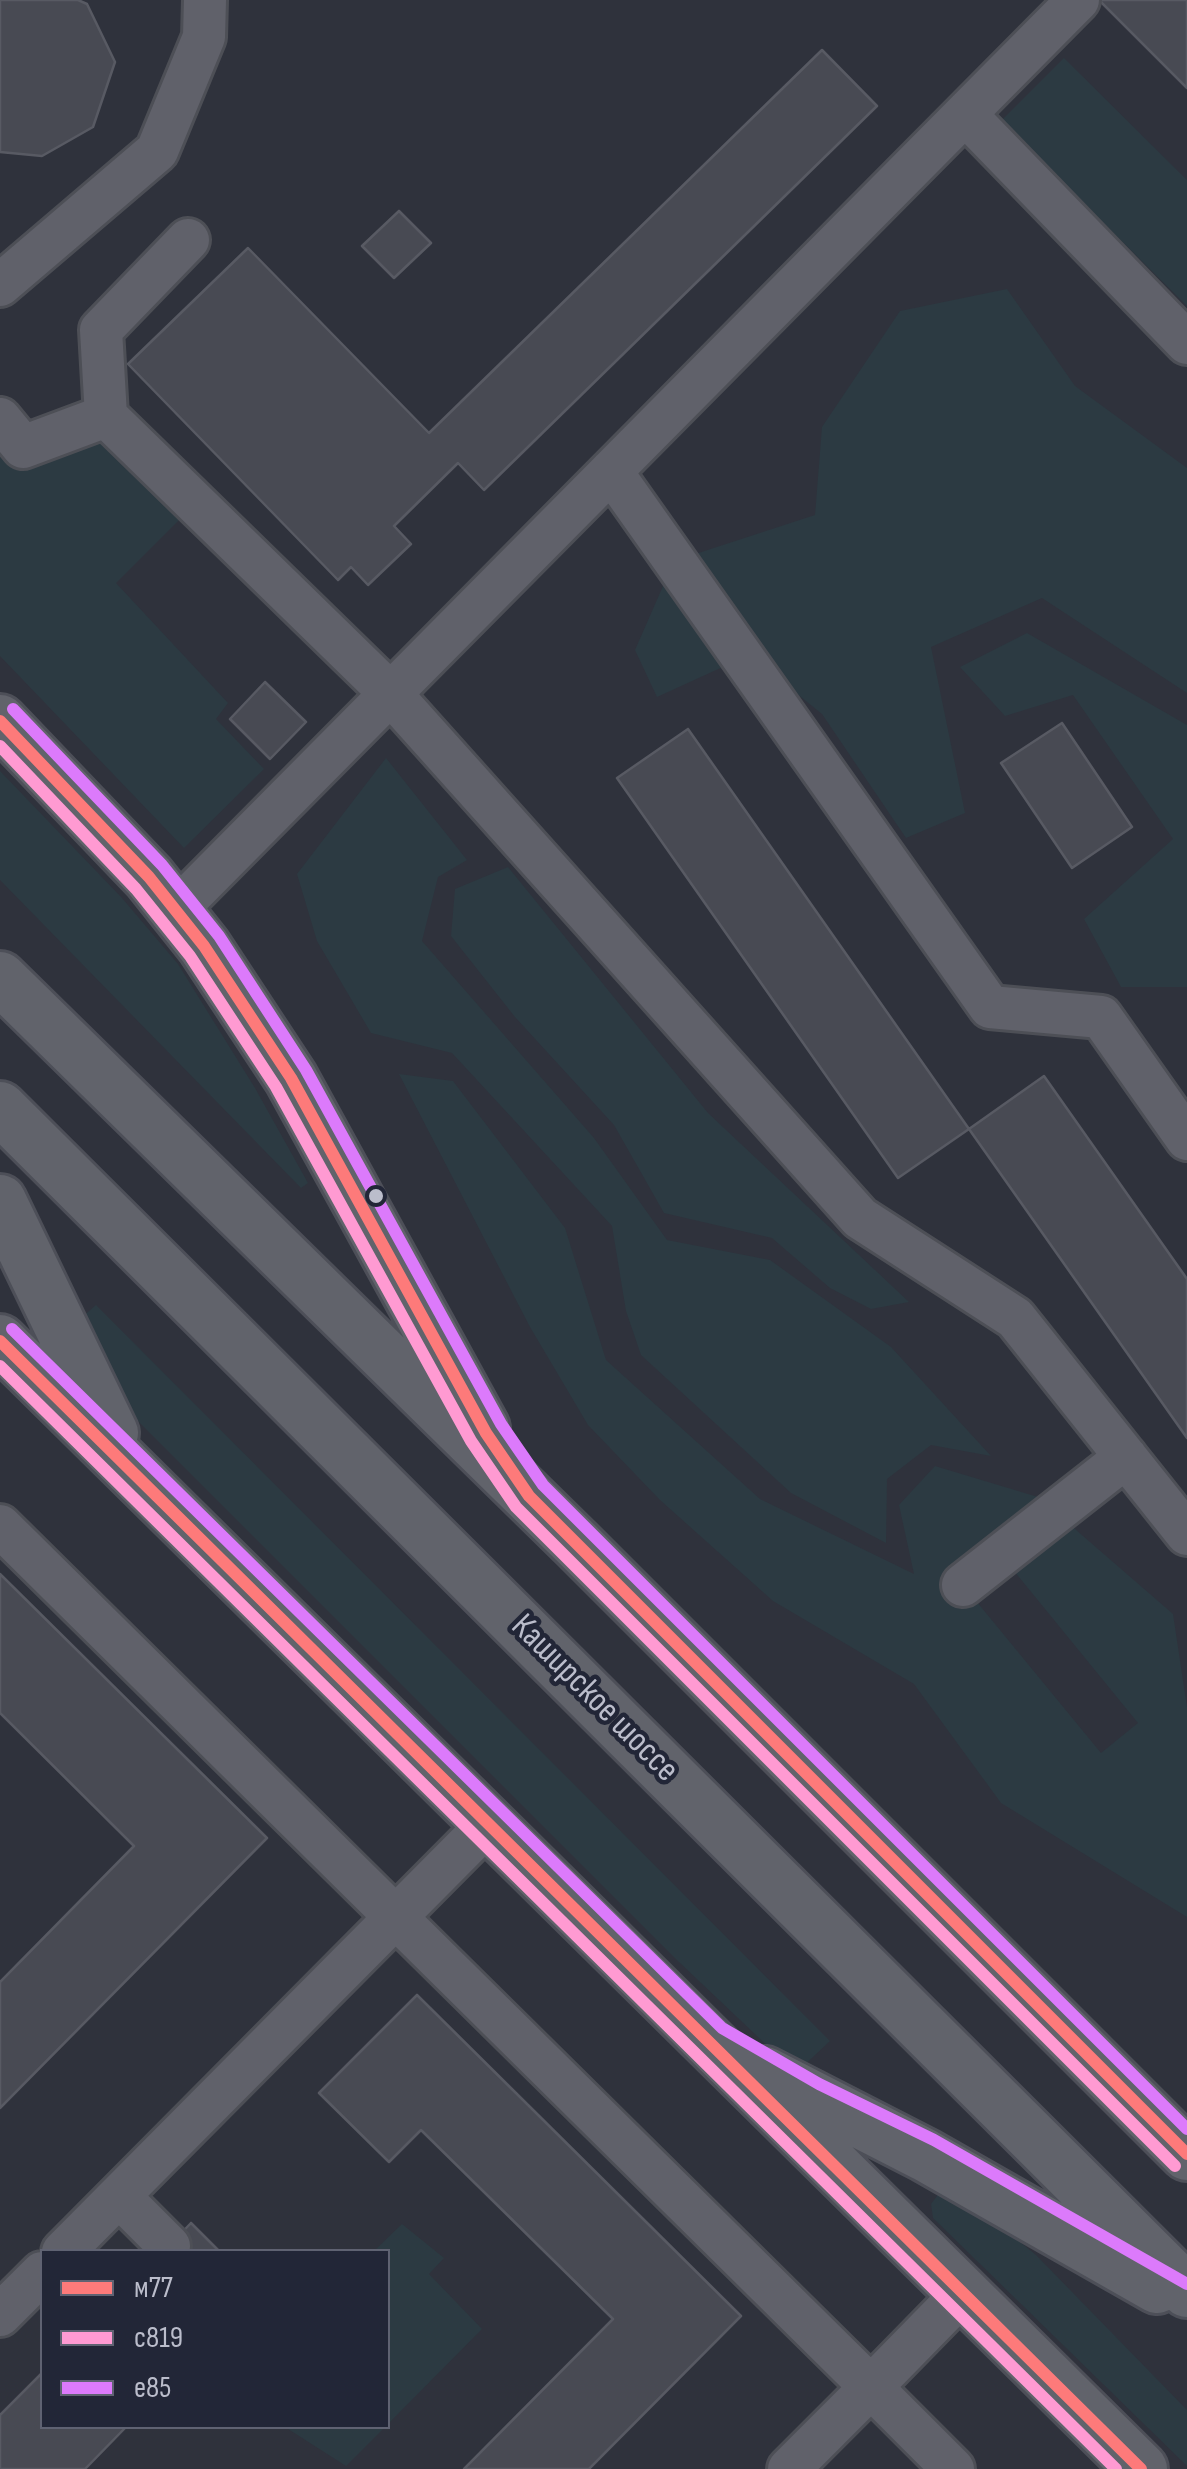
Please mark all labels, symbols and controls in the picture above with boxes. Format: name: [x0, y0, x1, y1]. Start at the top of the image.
unlabelled marker: [366, 1186, 386, 1206]
street label: Каширское шоссе: [501, 1606, 687, 1792]
legend: [40, 2249, 390, 2429]
text: м77: [134, 2270, 173, 2306]
text: с819: [134, 2320, 183, 2356]
text: е85: [134, 2370, 171, 2406]

